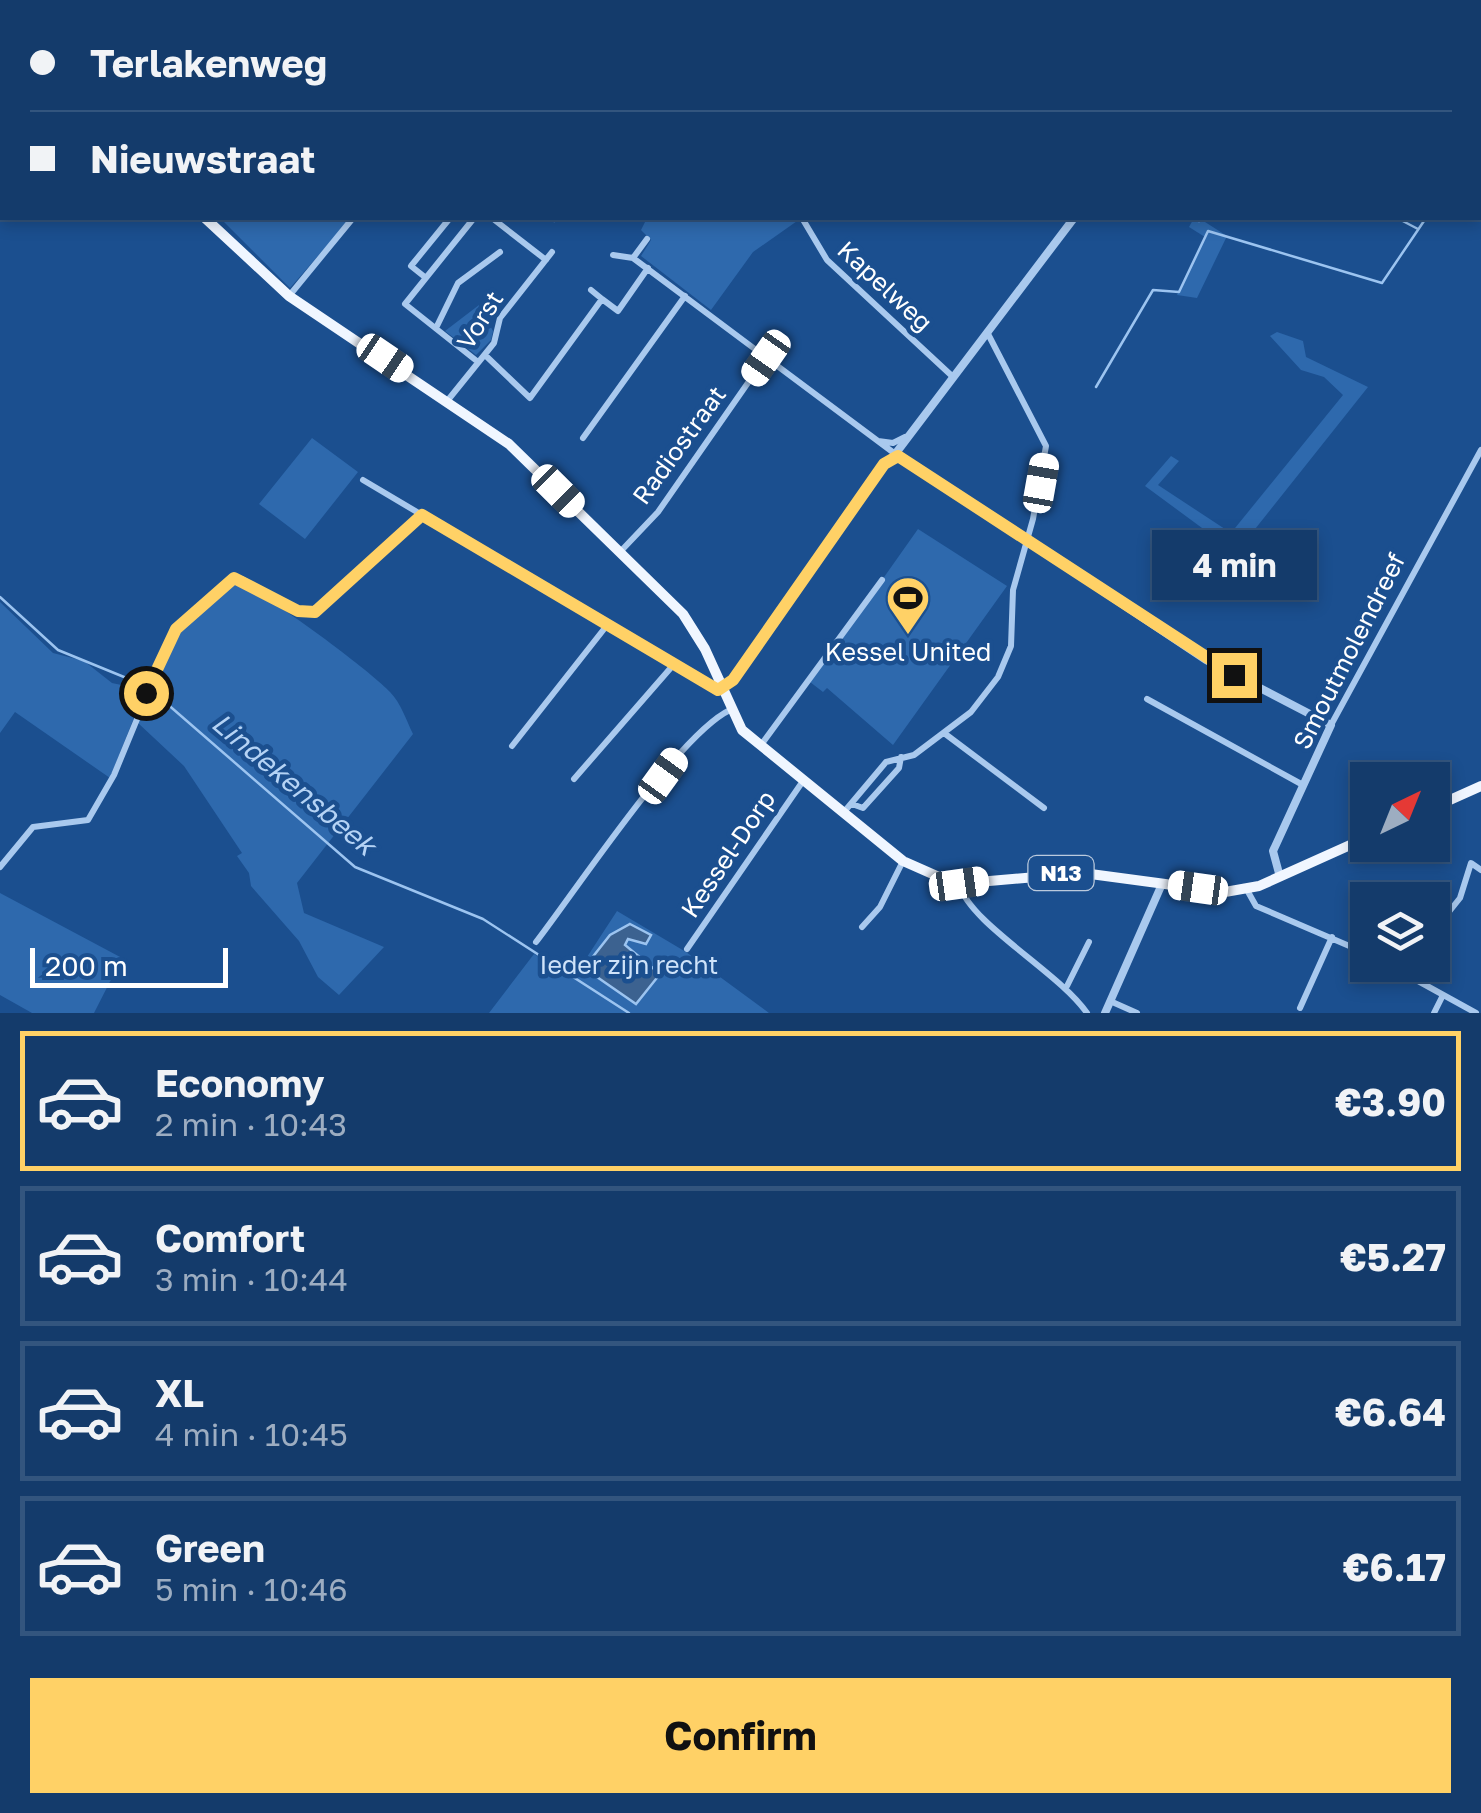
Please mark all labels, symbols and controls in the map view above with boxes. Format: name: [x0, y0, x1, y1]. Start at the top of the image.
text: Terlakenweg: [90, 40, 327, 85]
text: Nieuwstraat: [90, 136, 316, 181]
street label: Kapelweg: [831, 234, 939, 337]
street label: Vorst: [450, 285, 509, 355]
car: [737, 325, 795, 391]
car: [352, 329, 418, 387]
street label: Radiostraat: [625, 379, 732, 510]
car: [1021, 451, 1061, 515]
car: [526, 459, 590, 523]
callout: 4 min: [1152, 530, 1316, 600]
text: 4 min: [1192, 546, 1277, 584]
street label: Smoutmolendreef: [1286, 548, 1411, 754]
sports icon: Kessel United: [885, 575, 931, 636]
place label: Kessel United: [825, 636, 991, 667]
route end: [1212, 653, 1257, 698]
route start: [124, 671, 169, 716]
water label: Lindekensbeek: [206, 706, 385, 864]
car: [633, 743, 693, 809]
north arrow: [1350, 762, 1450, 862]
map controls: [1350, 762, 1450, 982]
street label: Kessel-Dorp: [674, 784, 781, 923]
road number: N13: [1028, 856, 1094, 890]
car: [927, 865, 991, 903]
car: [1166, 869, 1230, 907]
button: layers: [1350, 882, 1450, 982]
scale bar: [30, 943, 228, 988]
text: 200 m: [45, 949, 128, 982]
park label: Ieder zijn recht: [540, 949, 718, 980]
icon: car: [35, 1056, 125, 1146]
text: Economy: [155, 1060, 324, 1105]
text: €3.90: [1335, 1079, 1446, 1124]
text: 2 min · 10:43: [155, 1105, 347, 1143]
icon: car: [35, 1211, 125, 1301]
text: Comfort: [155, 1215, 305, 1260]
text: €5.27: [1340, 1234, 1446, 1279]
text: 3 min · 10:44: [155, 1260, 348, 1298]
icon: car: [35, 1366, 125, 1456]
text: XL: [155, 1370, 204, 1415]
text: €6.64: [1335, 1389, 1446, 1434]
text: 4 min · 10:45: [155, 1415, 348, 1453]
icon: car: [35, 1521, 125, 1611]
text: Green: [155, 1525, 265, 1570]
text: €6.17: [1343, 1544, 1446, 1589]
text: 5 min · 10:46: [155, 1570, 348, 1608]
button: Confirm: [30, 1678, 1451, 1793]

